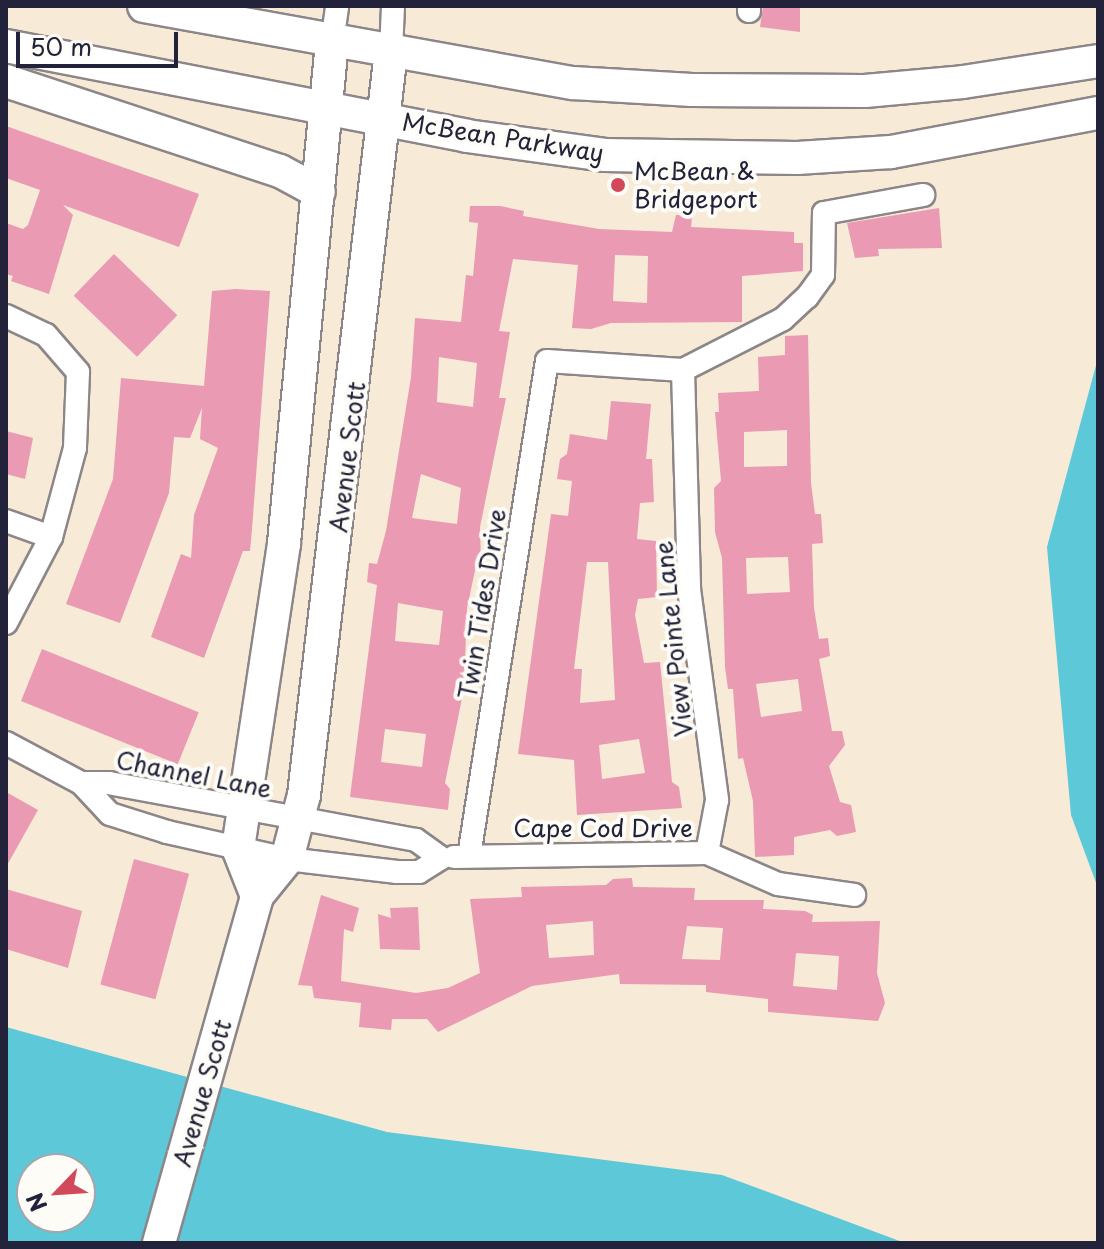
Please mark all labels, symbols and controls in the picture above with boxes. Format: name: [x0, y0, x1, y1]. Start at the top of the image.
scale bar: [20, 16, 182, 66]
text: 50 m: [30, 28, 92, 64]
street label: McBean Parkway: [399, 107, 607, 167]
place label: McBean & Bridgeport: [634, 157, 758, 213]
marker: McBean & Bridgeport: [609, 176, 627, 194]
street label: Avenue Scott: [324, 380, 370, 534]
street label: Twin Tides Drive: [453, 507, 511, 701]
street label: View Pointe Lane: [648, 540, 698, 738]
street label: Channel Lane: [113, 745, 275, 803]
street label: Cape Cod Drive: [512, 814, 694, 842]
street label: Avenue Scott: [167, 1016, 237, 1170]
north arrow: [16, 1153, 96, 1233]
text: N: [17, 1188, 54, 1217]

